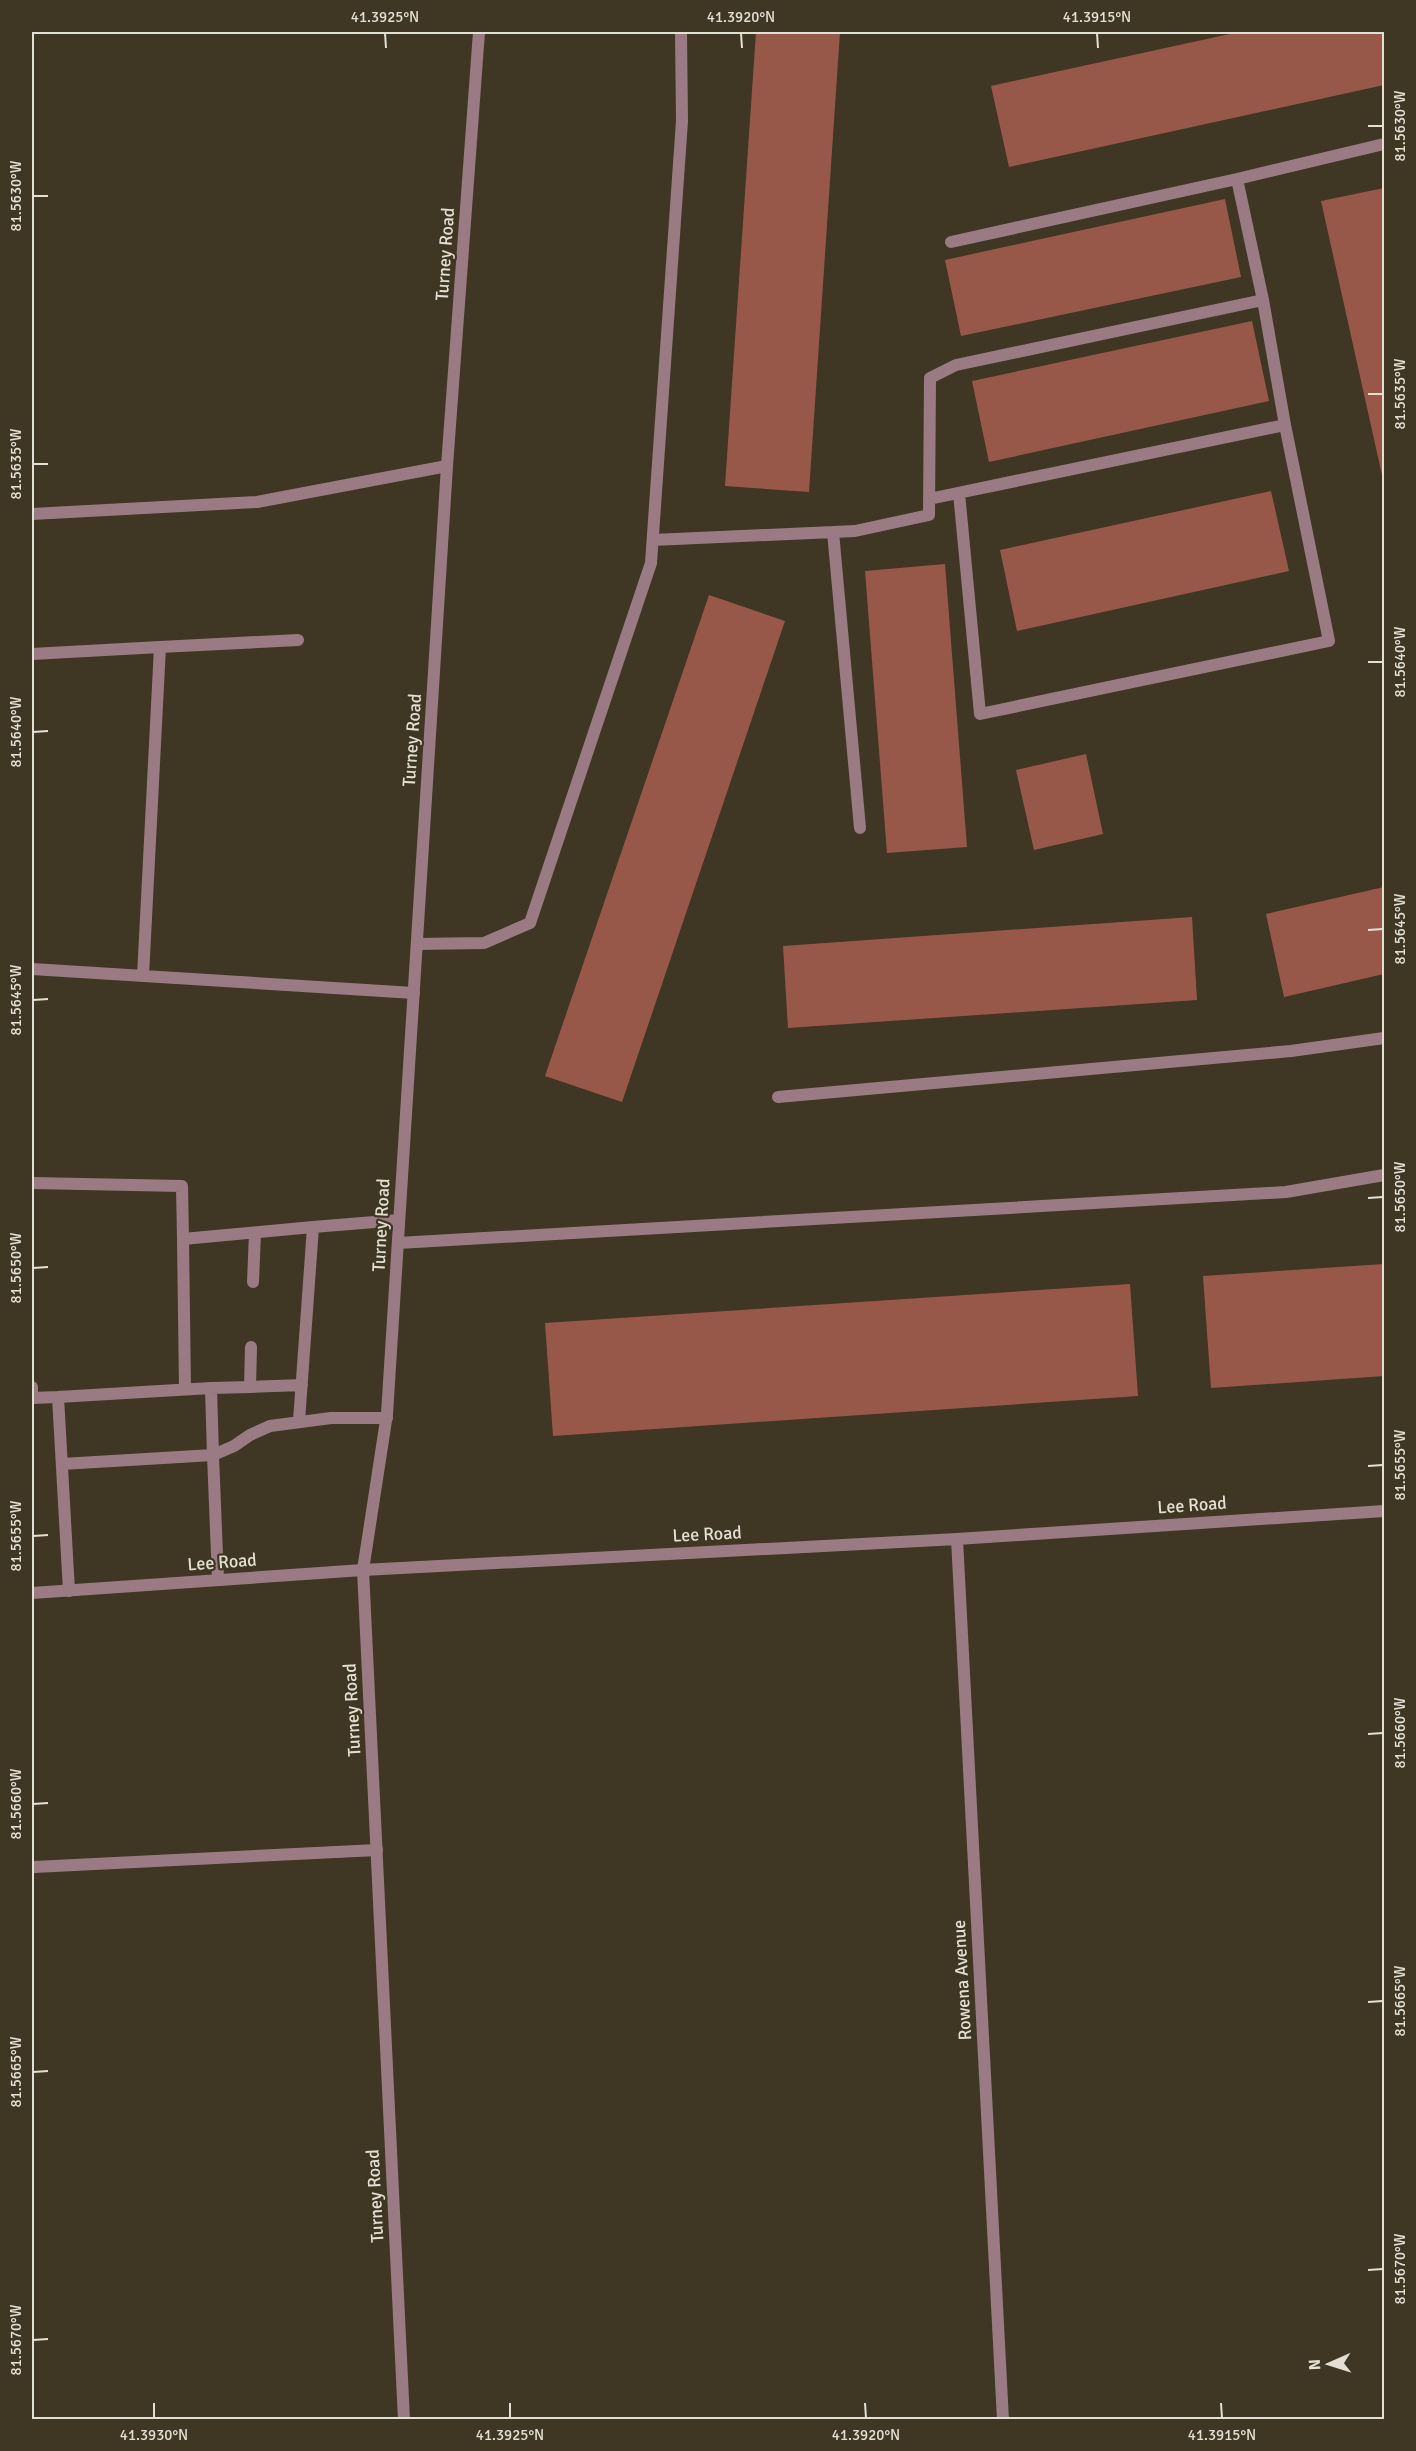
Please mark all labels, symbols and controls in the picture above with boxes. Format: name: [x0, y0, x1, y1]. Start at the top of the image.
text: 41.3925°N: [351, 8, 419, 26]
text: 41.3920°N: [707, 8, 775, 26]
text: 41.3915°N: [1063, 8, 1131, 26]
text: 81.5630°W: [1391, 90, 1409, 161]
text: 81.5630°W: [7, 160, 25, 231]
street label: Turney Road: [431, 207, 459, 301]
text: 81.5635°W: [1391, 358, 1409, 429]
text: 81.5635°W: [7, 428, 25, 499]
text: 81.5640°W: [1391, 626, 1409, 697]
street label: Turney Road: [398, 693, 426, 787]
text: 81.5640°W: [7, 696, 25, 767]
text: 81.5645°W: [1391, 893, 1409, 964]
text: 81.5645°W: [7, 964, 25, 1035]
text: 81.5650°W: [1391, 1161, 1409, 1232]
street label: Turney Road: [368, 1178, 394, 1272]
text: 81.5650°W: [7, 1232, 25, 1303]
text: 81.5655°W: [1391, 1429, 1409, 1500]
street label: Lee Road: [1157, 1492, 1227, 1518]
text: 81.5655°W: [7, 1500, 25, 1571]
street label: Lee Road: [672, 1521, 742, 1547]
street label: Lee Road: [187, 1549, 257, 1575]
street label: Turney Road: [339, 1663, 365, 1757]
text: 81.5660°W: [1391, 1697, 1409, 1768]
text: 81.5660°W: [7, 1768, 25, 1839]
street label: Rowena Avenue: [948, 1919, 976, 2041]
text: 81.5665°W: [1391, 1965, 1409, 2036]
text: 81.5665°W: [7, 2036, 25, 2107]
street label: Turney Road: [362, 2149, 388, 2243]
text: 81.5670°W: [1391, 2233, 1409, 2304]
text: 81.5670°W: [7, 2304, 25, 2375]
north arrow: [1299, 2334, 1359, 2394]
text: N: [1305, 2359, 1325, 2371]
text: 41.3930°N: [120, 2426, 188, 2444]
text: 41.3925°N: [476, 2426, 544, 2444]
text: 41.3920°N: [832, 2426, 900, 2444]
text: 41.3915°N: [1188, 2426, 1256, 2444]

